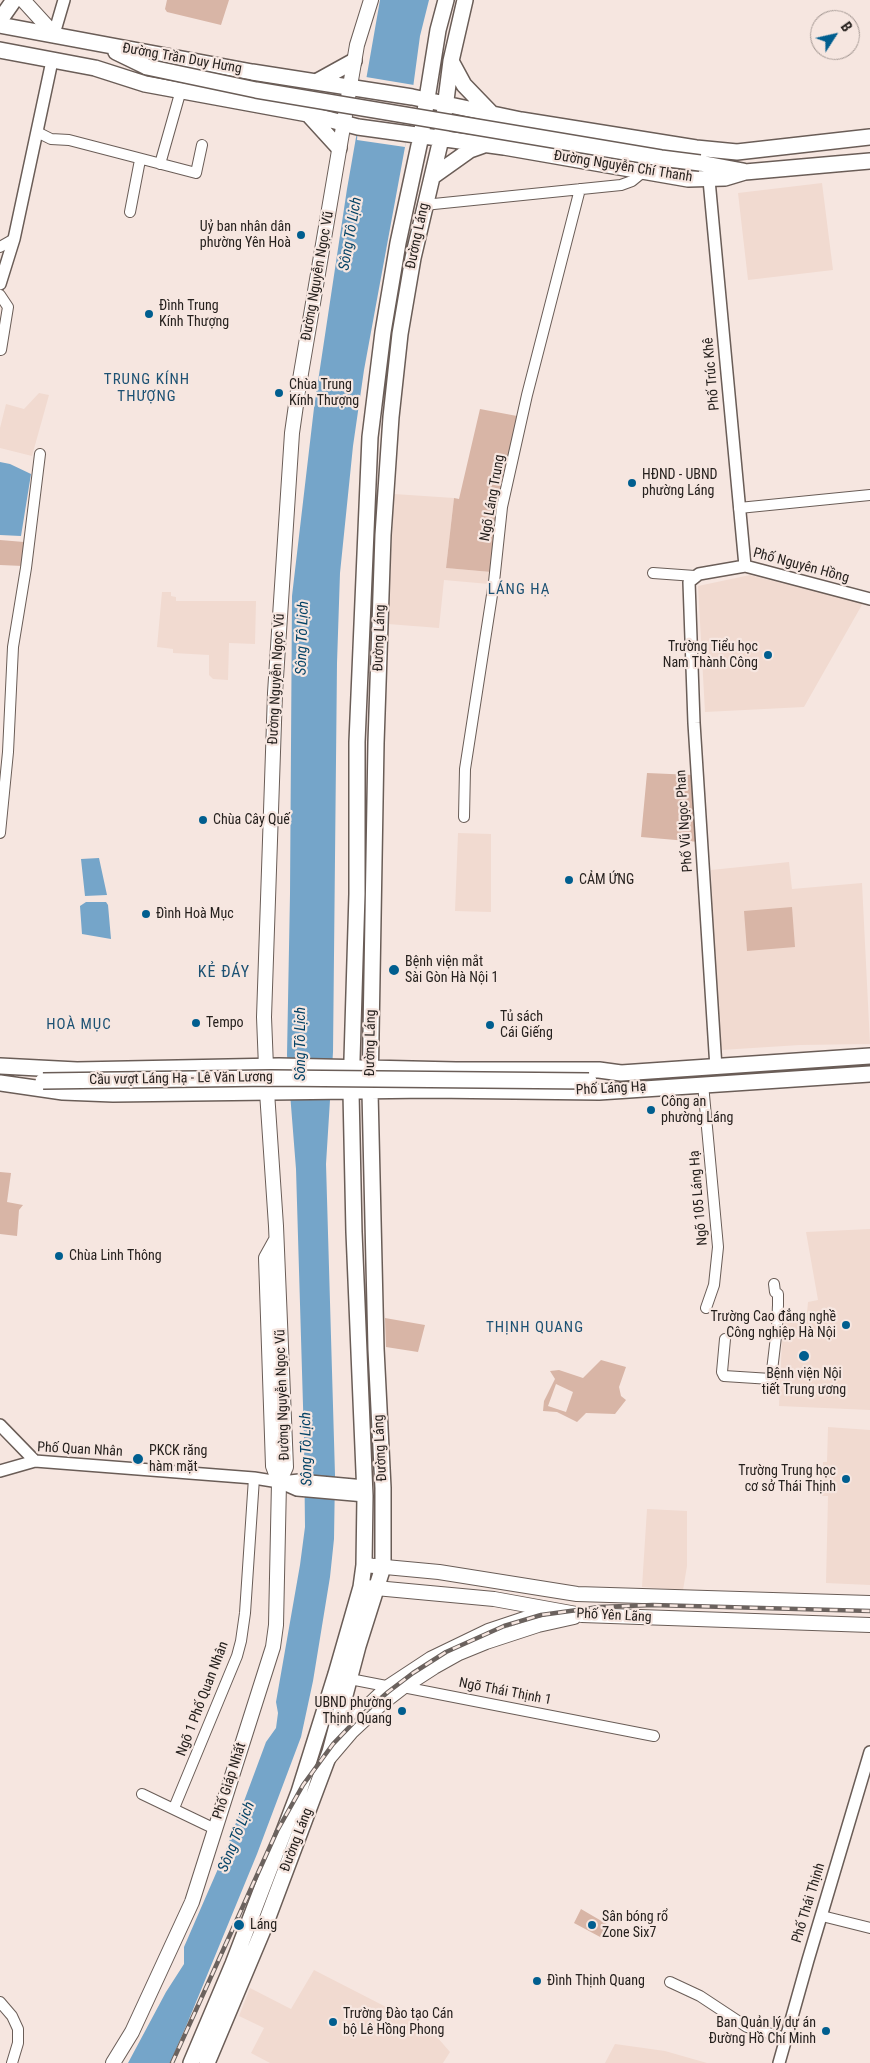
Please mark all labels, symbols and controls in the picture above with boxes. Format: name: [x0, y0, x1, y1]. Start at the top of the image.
north arrow: [810, 10, 860, 60]
text: B: [838, 19, 855, 35]
street label: Đường Trần Duy Hưng: [121, 40, 243, 78]
street label: Đường Nguyễn Chí Thanh: [553, 148, 693, 186]
water label: Sông Tô Lịch: [336, 196, 366, 272]
street label: Đường Láng: [403, 202, 433, 270]
street label: Đường Nguyễn Ngọc Vũ: [298, 210, 338, 342]
place label: Uỷ ban nhân dân phường Yên Hoà: [200, 219, 291, 252]
marker: Uỷ ban nhân dân phường Yên Hoà: [295, 229, 307, 241]
place label: Đình Trung Kính Thượng: [159, 298, 229, 331]
marker: Đình Trung Kính Thượng: [143, 308, 155, 320]
street label: Phố Trúc Khê: [700, 337, 724, 411]
district label: TRUNG KÍNH THƯỢNG: [103, 371, 191, 406]
place label: Chùa Trung Kính Thượng: [289, 377, 359, 410]
marker: Chùa Trung Kính Thượng: [273, 387, 285, 399]
street label: Ngõ Láng Trung: [477, 453, 509, 543]
place label: HĐND - UBND phường Láng: [642, 467, 718, 500]
marker: HĐND - UBND phường Láng: [626, 477, 638, 489]
street label: Phố Nguyên Hồng: [751, 545, 851, 587]
district label: LÁNG HẠ: [487, 581, 551, 599]
water label: Sông Tô Lịch: [293, 601, 313, 675]
street label: Đường Láng: [370, 604, 390, 672]
street label: Đường Nguyễn Ngọc Vũ: [265, 613, 289, 745]
place label: Trường Tiểu học Nam Thành Công: [663, 639, 758, 672]
marker: Trường Tiểu học Nam Thành Công: [762, 649, 774, 661]
street label: Phố Vũ Ngọc Phan: [673, 769, 697, 873]
place label: Chùa Cây Quế: [213, 812, 290, 828]
marker: Chùa Cây Quế: [197, 814, 209, 826]
place label: CẢM ỨNG: [579, 872, 634, 888]
marker: CẢM ỨNG: [563, 874, 575, 886]
place label: Đình Hoà Mục: [156, 906, 234, 922]
marker: Đình Hoà Mục: [140, 908, 152, 920]
place label: Bệnh viện mắt Sài Gòn Hà Nội 1: [405, 954, 498, 986]
district label: KẺ ĐÁY: [197, 963, 251, 983]
marker: Bệnh viện mắt Sài Gòn Hà Nội 1: [387, 963, 401, 977]
water label: Sông Tô Lịch: [292, 1007, 310, 1081]
street label: Đường Láng: [362, 1009, 380, 1077]
place label: Tủ sách Cái Giếng: [500, 1009, 553, 1042]
place label: Tempo: [206, 1015, 244, 1031]
district label: HOÀ MỤC: [45, 1016, 113, 1034]
marker: Tempo: [190, 1017, 202, 1029]
marker: Tủ sách Cái Giếng: [484, 1019, 496, 1031]
street label: Cầu vượt Láng Hạ - Lê Văn Lương: [89, 1069, 273, 1089]
street label: Phố Láng Hạ: [575, 1079, 647, 1099]
place label: Công an phường Láng: [661, 1094, 733, 1126]
marker: Công an phường Láng: [645, 1104, 657, 1116]
street label: Ngõ 105 Láng Hạ: [686, 1150, 712, 1246]
place label: Chùa Linh Thông: [69, 1248, 162, 1264]
marker: Chùa Linh Thông: [53, 1250, 65, 1262]
place label: Trường Cao đẳng nghề Công nghiệp Hà Nội: [710, 1309, 836, 1341]
district label: THỊNH QUANG: [485, 1319, 585, 1337]
marker: Trường Cao đẳng nghề Công nghiệp Hà Nội: [840, 1319, 852, 1331]
street label: Đường Nguyễn Ngọc Vũ: [272, 1329, 294, 1461]
marker: Bệnh viện Nội tiết Trung ương: [797, 1349, 811, 1363]
place label: Bệnh viện Nội tiết Trung ương: [762, 1366, 846, 1398]
water label: Sông Tô Lịch: [297, 1412, 317, 1486]
street label: Đường Láng: [371, 1414, 391, 1482]
street label: Phố Quan Nhân: [37, 1439, 123, 1461]
place label: PKCK răng hàm mặt: [149, 1443, 207, 1475]
marker: PKCK răng hàm mặt: [131, 1452, 145, 1466]
place label: Trường Trung học cơ sở Thái Thịnh: [738, 1463, 836, 1495]
marker: Trường Trung học cơ sở Thái Thịnh: [840, 1473, 852, 1485]
street label: Phố Yên Lãng: [576, 1606, 652, 1626]
street label: Ngõ 1 Phố Quan Nhân: [173, 1639, 233, 1759]
street label: Ngõ Thái Thịnh 1: [457, 1675, 553, 1709]
place label: UBND phường Thịnh Quang: [315, 1695, 392, 1728]
marker: UBND phường Thịnh Quang: [396, 1705, 408, 1717]
street label: Phố Giáp Nhất: [210, 1741, 250, 1821]
water label: Sông Tô Lịch: [215, 1799, 259, 1875]
street label: Đường Láng: [277, 1806, 317, 1874]
street label: Phố Thái Thịnh: [789, 1861, 829, 1945]
place label: Sân bóng rổ Zone Six7: [602, 1909, 668, 1941]
place label: Láng: [250, 1917, 277, 1933]
marker: Láng: [232, 1918, 246, 1932]
marker: Sân bóng rổ Zone Six7: [586, 1919, 598, 1931]
place label: Đình Thịnh Quang: [547, 1973, 645, 1989]
marker: Đình Thịnh Quang: [531, 1975, 543, 1987]
place label: Trường Đào tạo Cán bộ Lê Hồng Phong: [343, 2006, 453, 2038]
place label: Ban Quản lý dự án Đường Hồ Chí Minh: [709, 2015, 816, 2048]
marker: Trường Đào tạo Cán bộ Lê Hồng Phong: [327, 2016, 339, 2028]
marker: Ban Quản lý dự án Đường Hồ Chí Minh: [820, 2025, 832, 2037]

